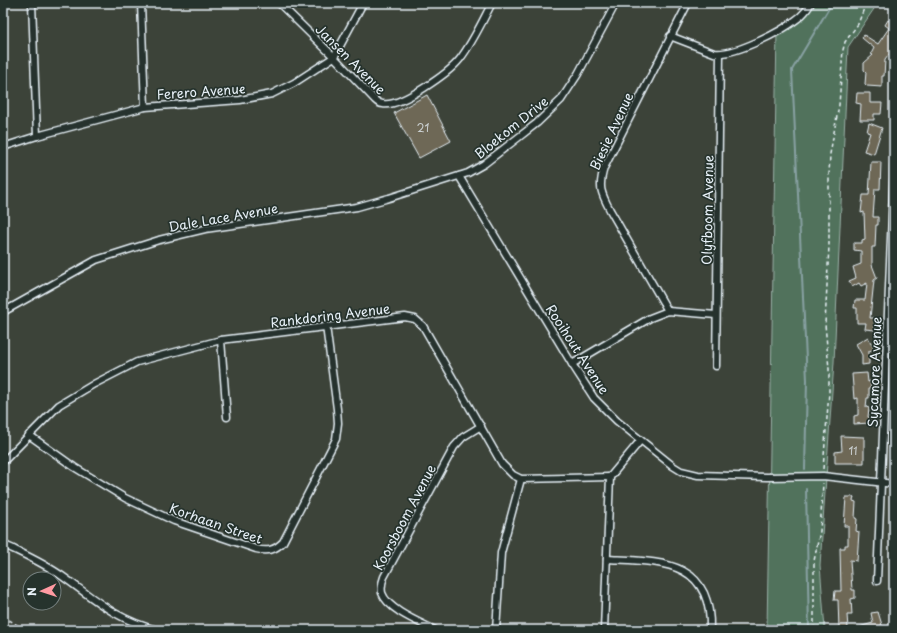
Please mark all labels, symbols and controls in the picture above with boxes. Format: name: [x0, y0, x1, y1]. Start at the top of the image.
street label: Jansen Avenue: [312, 20, 390, 98]
street label: Ferero Avenue: [156, 78, 246, 104]
street label: Biesie Avenue: [585, 89, 637, 173]
street label: Bloekom Drive: [470, 91, 552, 163]
house number: 21: [417, 119, 429, 136]
street label: Olyfboom Avenue: [697, 155, 717, 265]
street label: Dale Lace Avenue: [167, 198, 279, 236]
street label: Rankdoring Avenue: [269, 298, 391, 332]
street label: Rooihout Avenue: [542, 300, 614, 398]
street label: Sycamore Avenue: [863, 316, 885, 428]
house number: 11: [848, 442, 858, 459]
street label: Koorsboom Avenue: [368, 461, 440, 573]
street label: Korhaan Street: [167, 498, 265, 548]
north arrow: [22, 571, 62, 611]
text: N: [23, 586, 40, 596]

